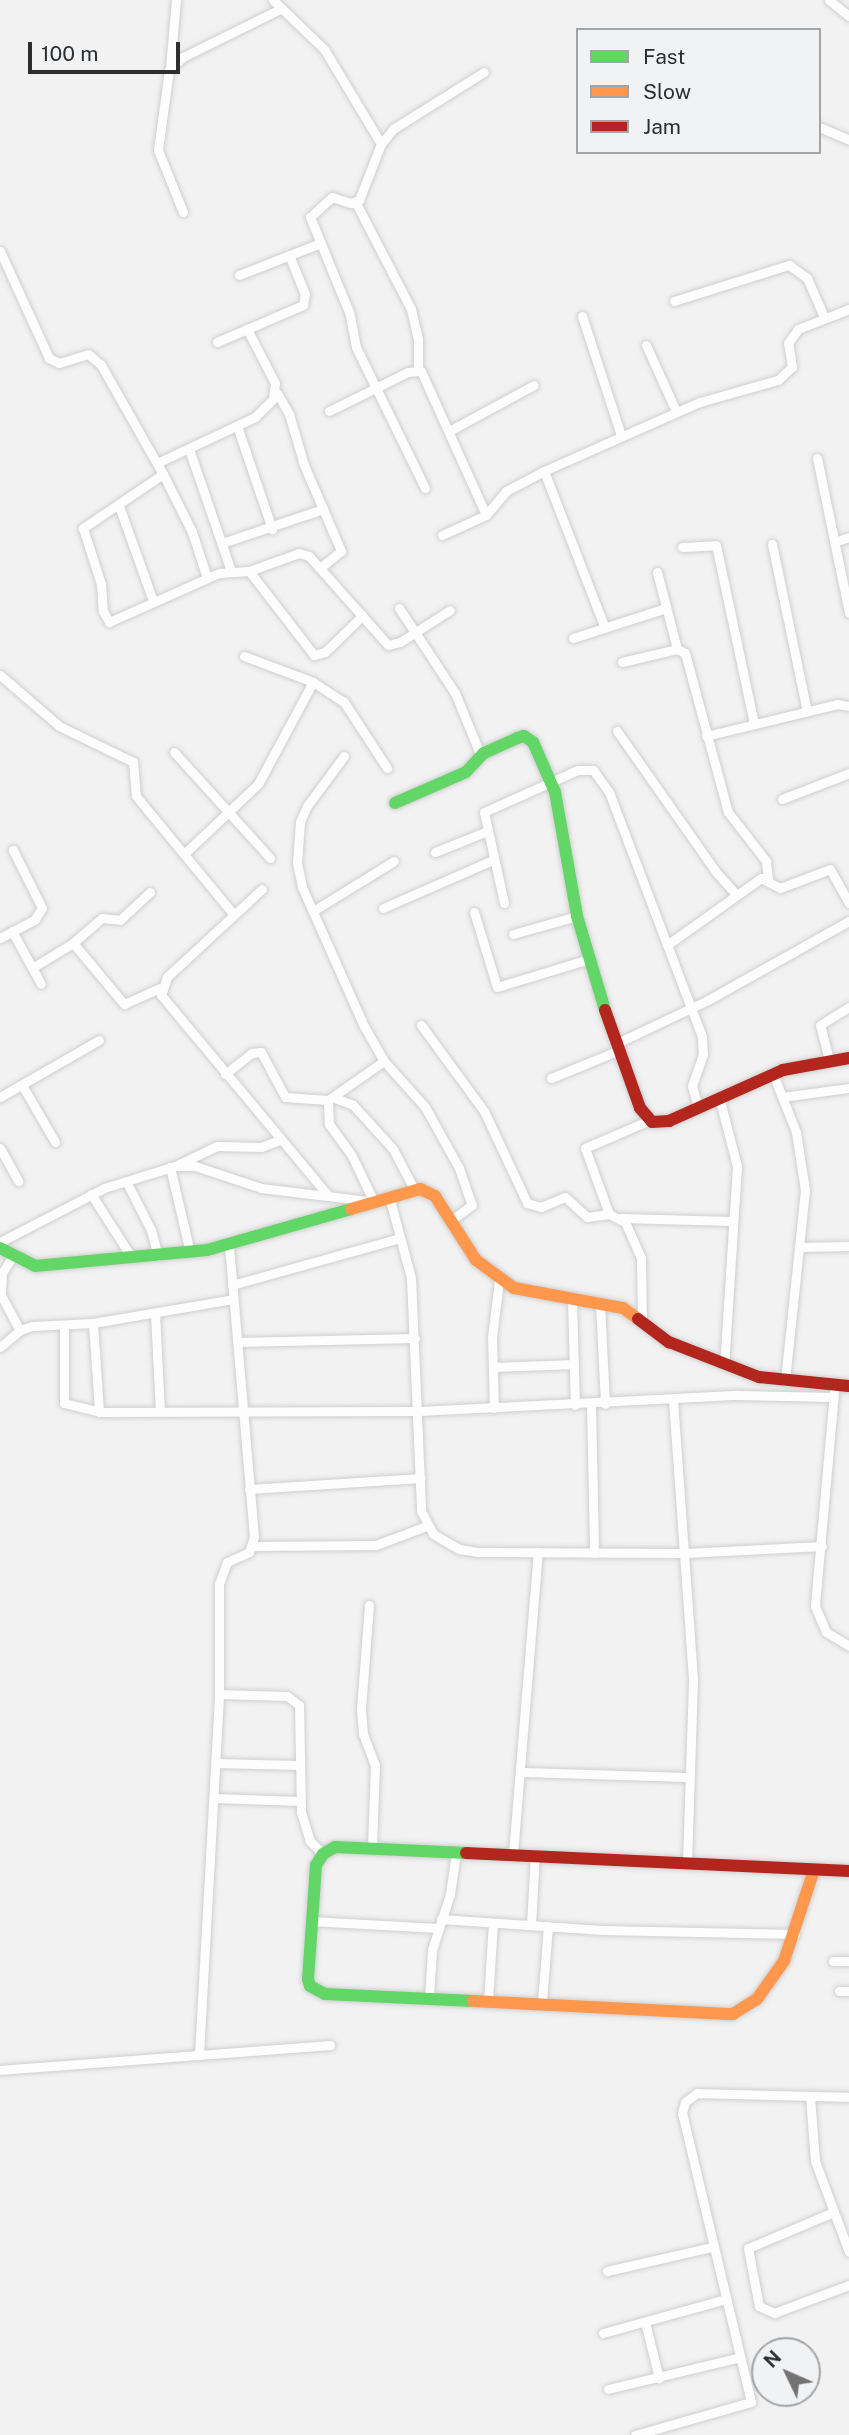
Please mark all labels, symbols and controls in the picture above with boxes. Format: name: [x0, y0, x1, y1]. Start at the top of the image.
scale bar: [32, 28, 184, 72]
legend: [576, 28, 821, 154]
text: 100 m: [41, 41, 98, 66]
text: Fast: [643, 44, 685, 69]
text: Slow: [643, 79, 691, 104]
text: Jam: [643, 114, 681, 139]
north arrow: [751, 2337, 821, 2407]
text: N: [759, 2346, 785, 2372]

